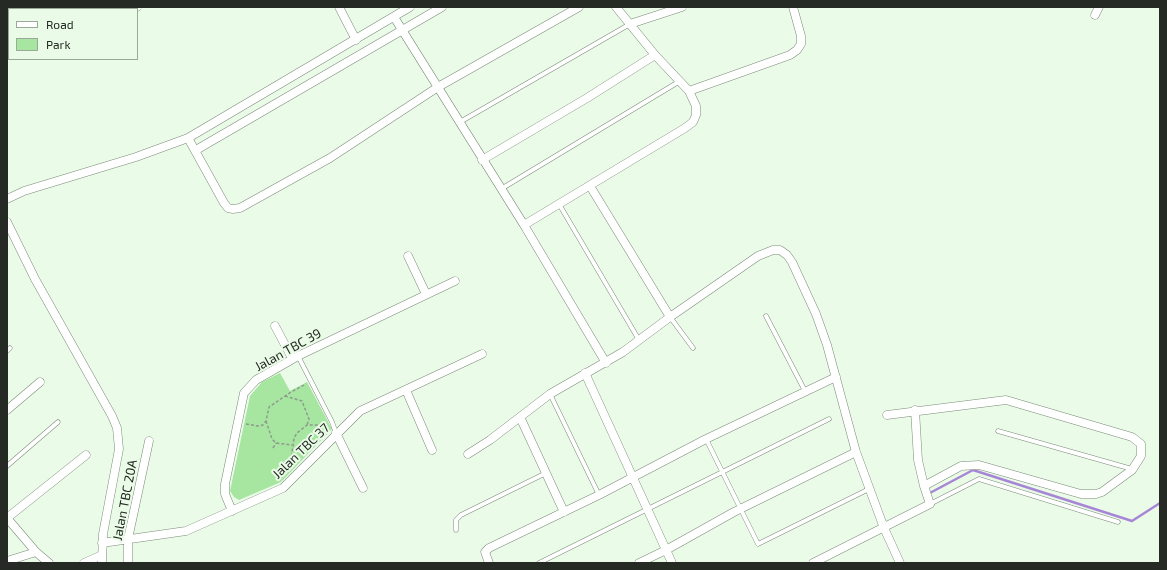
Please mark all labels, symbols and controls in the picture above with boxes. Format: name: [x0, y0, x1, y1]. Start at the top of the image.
legend: [8, 8, 138, 60]
text: Road: [46, 17, 74, 31]
text: Park: [46, 37, 71, 51]
street label: Jalan TBC 39: [252, 325, 324, 375]
street label: Jalan TBC 37: [269, 420, 333, 482]
street label: Jalan TBC 20A: [110, 458, 140, 542]

